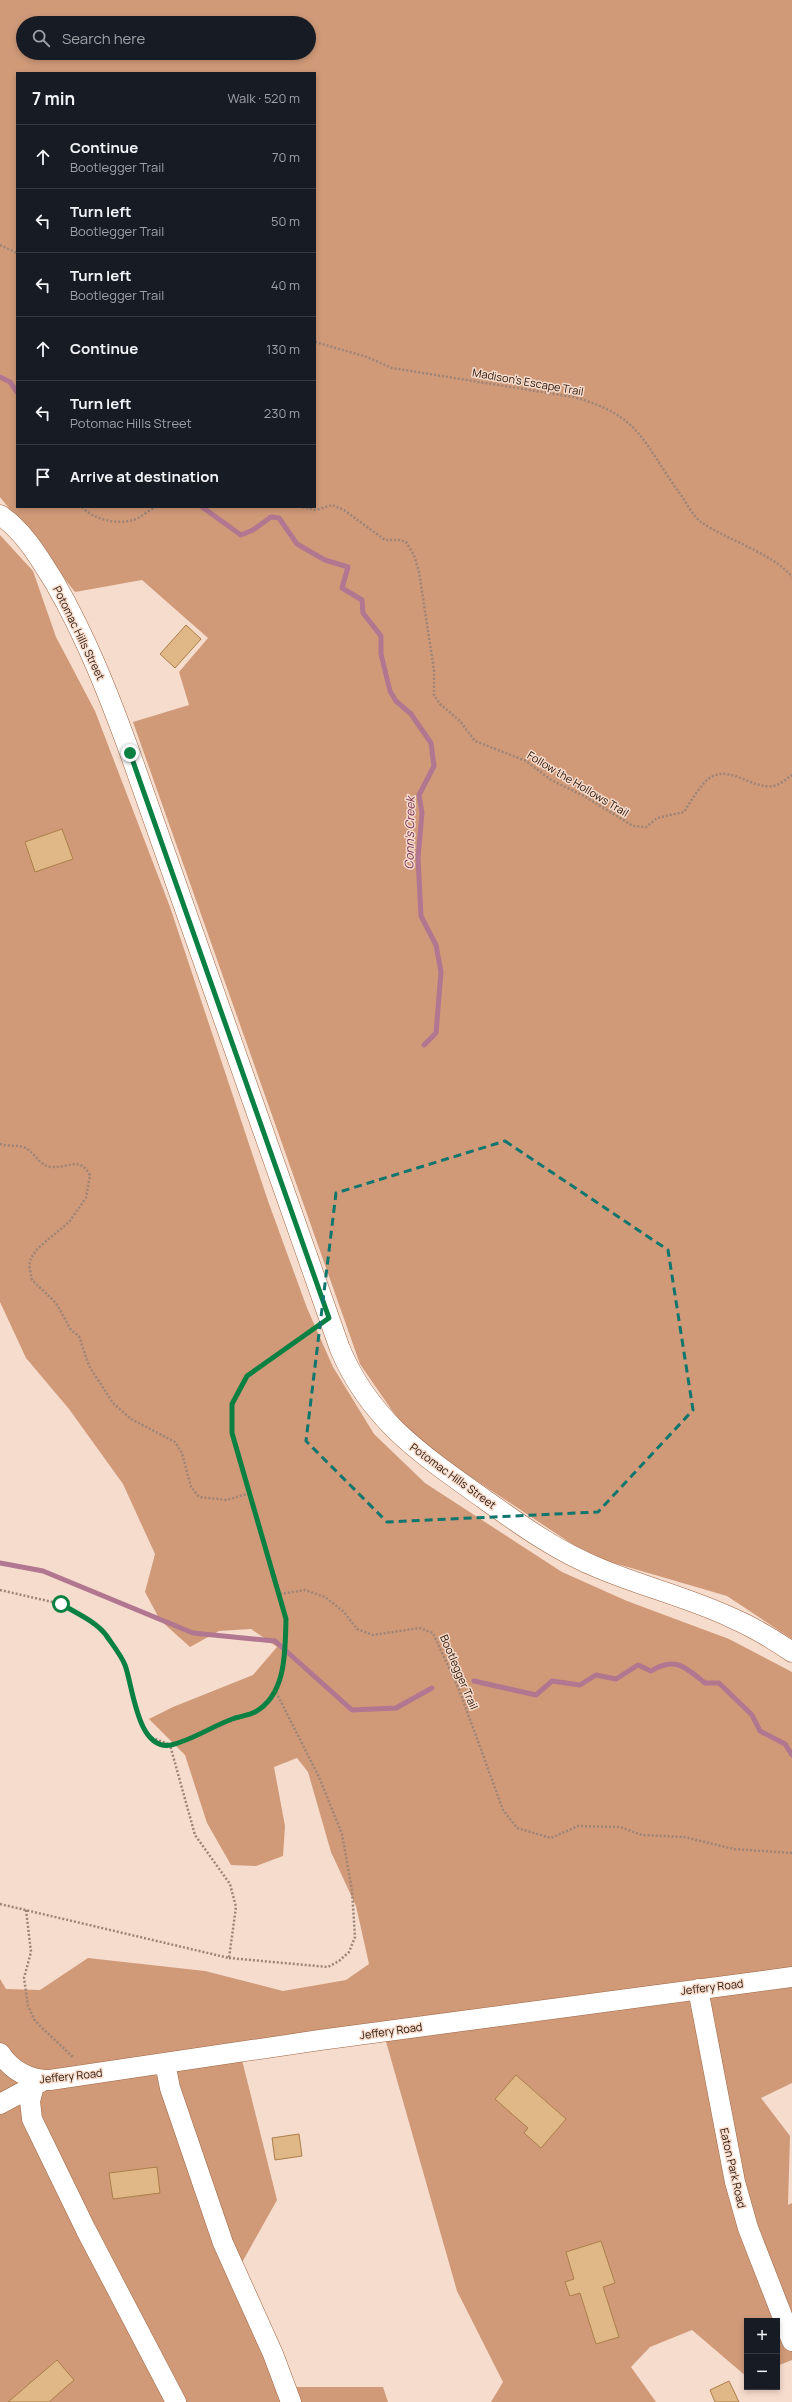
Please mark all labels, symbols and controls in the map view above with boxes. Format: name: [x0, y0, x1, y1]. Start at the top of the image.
search box: [16, 16, 316, 60]
icon: search: [30, 27, 52, 49]
text: Search here: [62, 28, 145, 49]
text: 7 min: [32, 87, 75, 110]
text: Walk · 520 m: [227, 89, 300, 107]
text: Continue: [70, 137, 138, 158]
icon: ahead: [32, 146, 54, 168]
text: 70 m: [272, 148, 300, 166]
text: Bootlegger Trail: [70, 158, 164, 176]
text: Turn left: [70, 201, 132, 222]
icon: left: [32, 210, 54, 232]
text: 50 m: [271, 212, 300, 230]
text: Bootlegger Trail: [70, 222, 164, 240]
text: Turn left: [70, 265, 132, 286]
icon: left: [32, 274, 54, 296]
text: 40 m: [271, 276, 300, 294]
text: Bootlegger Trail: [70, 286, 164, 304]
icon: ahead: [32, 338, 54, 360]
text: Continue: [70, 338, 138, 359]
text: 130 m: [266, 340, 300, 358]
street label: Madison's Escape Trail: [471, 364, 585, 399]
text: Turn left: [70, 393, 132, 414]
icon: left: [32, 402, 54, 424]
text: 230 m: [264, 404, 300, 422]
text: Potomac Hills Street: [70, 414, 192, 432]
icon: arrive: [32, 466, 54, 488]
text: Arrive at destination: [70, 466, 219, 487]
street label: Potomac Hills Street: [50, 583, 109, 682]
route end: [121, 744, 139, 762]
street label: Follow the Hollows Trail: [525, 747, 632, 820]
water label: Conn's Creek: [400, 794, 419, 869]
street label: Potomac Hills Street: [407, 1439, 499, 1512]
route start: [52, 1595, 70, 1613]
street label: Bootlegger Trail: [437, 1632, 482, 1711]
street label: Jeffery Road: [680, 1975, 744, 1998]
street label: Jeffery Road: [359, 2019, 423, 2042]
street label: Jeffery Road: [39, 2065, 103, 2086]
street label: Eaton Park Road: [717, 2126, 750, 2210]
map controls: [744, 2318, 780, 2390]
button: +: [744, 2318, 780, 2354]
button: −: [744, 2354, 780, 2390]

